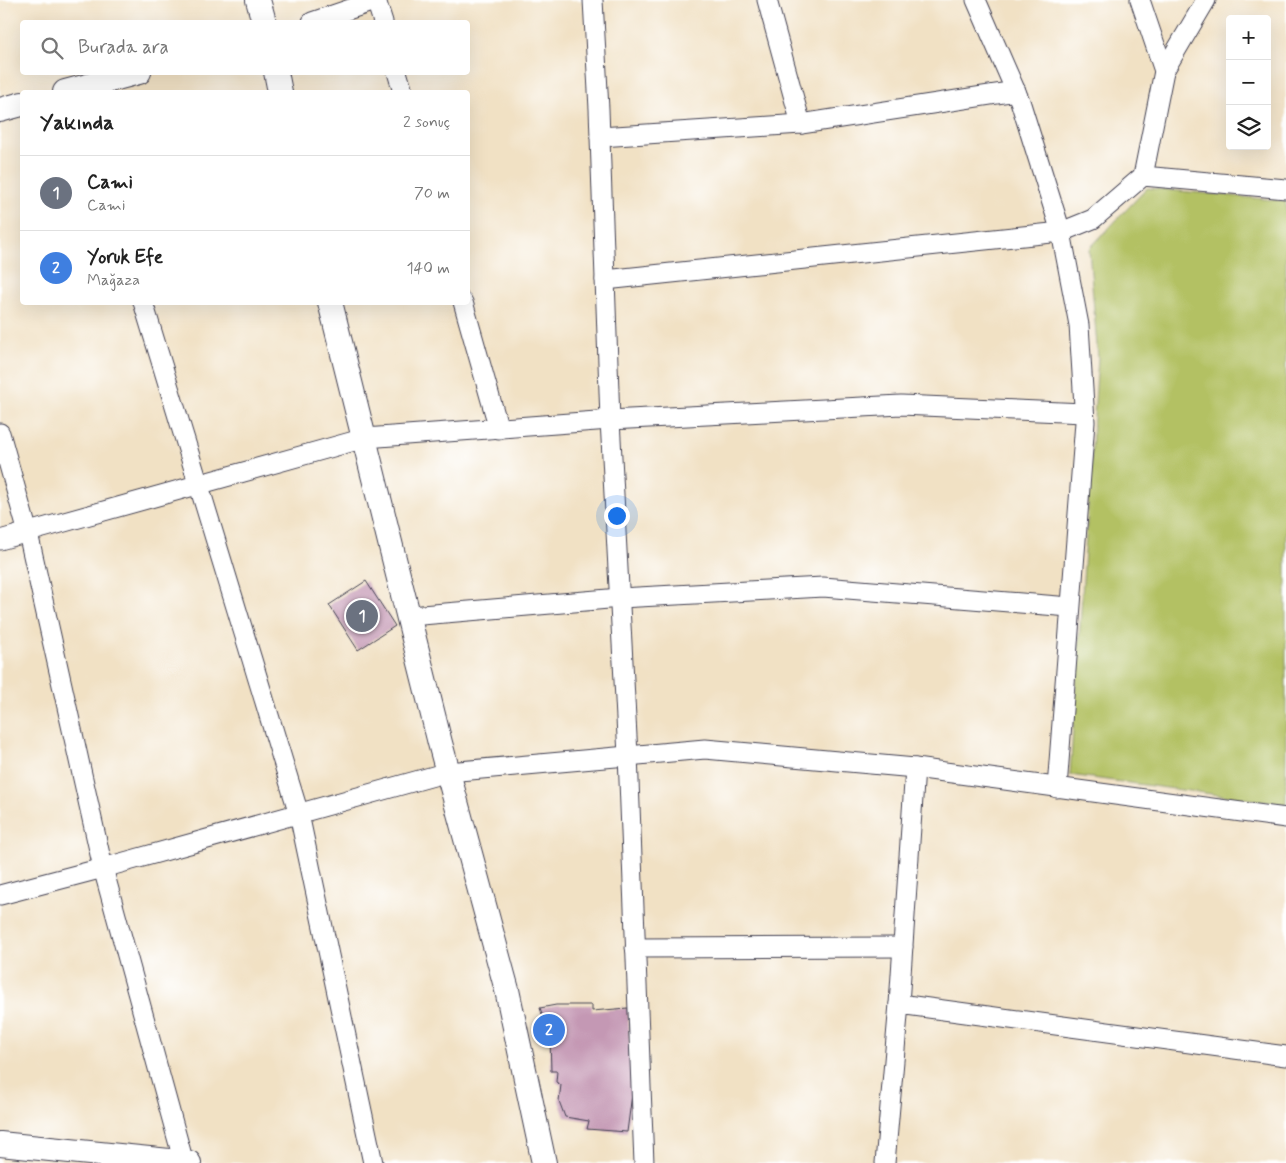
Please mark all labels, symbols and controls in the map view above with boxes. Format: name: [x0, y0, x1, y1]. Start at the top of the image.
map controls: [1226, 15, 1271, 150]
button: +: [1226, 15, 1271, 60]
search box: [20, 20, 470, 75]
icon: search: [38, 34, 66, 62]
text: Burada ara: [78, 35, 169, 60]
button: −: [1226, 60, 1271, 105]
button: layers: [1226, 105, 1271, 150]
text: Yakında: [40, 109, 114, 137]
text: 2 sonuç: [403, 112, 450, 133]
text: Cami: [87, 170, 133, 195]
text: 1: [52, 183, 60, 204]
text: 70 m: [414, 183, 450, 204]
text: Cami: [87, 195, 126, 216]
text: Yoruk Efe: [87, 245, 163, 270]
text: 2: [52, 258, 60, 279]
text: 140 m: [406, 258, 450, 279]
text: Mağaza: [87, 270, 140, 291]
your location: [604, 503, 630, 529]
pin: 1: [346, 597, 378, 635]
pin: 2: [533, 1011, 565, 1049]

